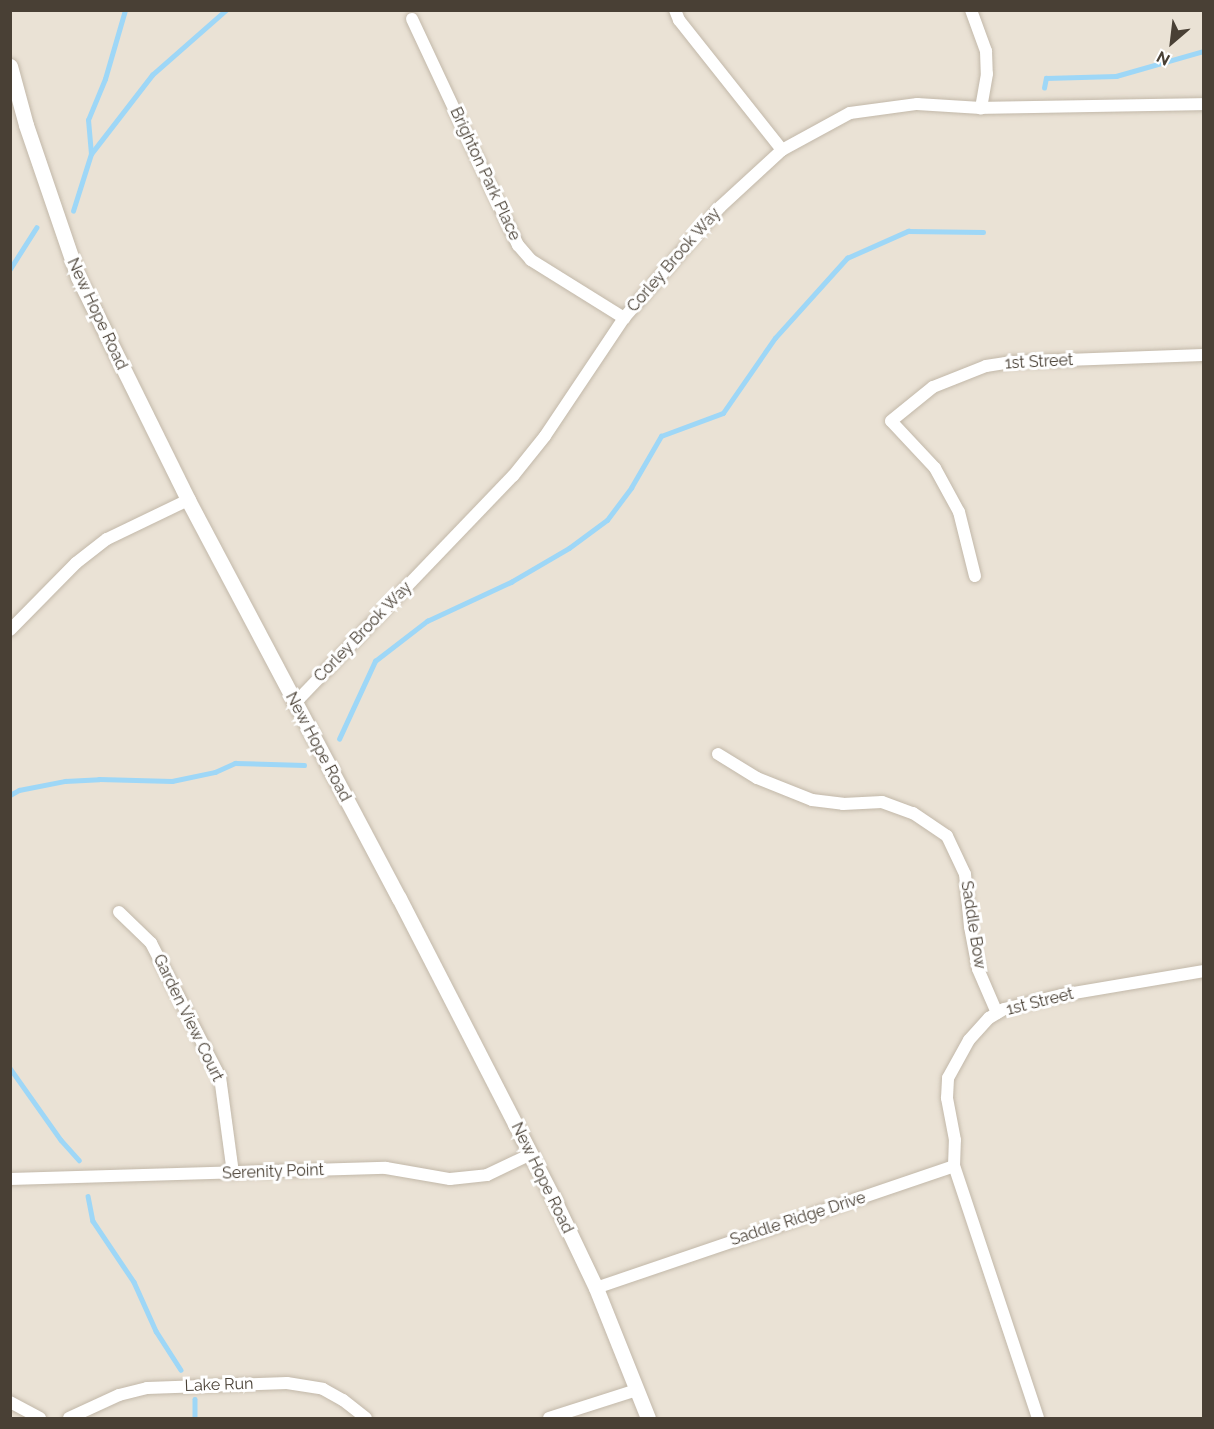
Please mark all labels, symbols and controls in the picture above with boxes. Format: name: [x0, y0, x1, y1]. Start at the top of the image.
north arrow: [1142, 12, 1202, 72]
text: N: [1153, 47, 1173, 70]
street label: Brighton Park Place: [446, 104, 524, 244]
street label: Corley Brook Way: [623, 204, 725, 316]
street label: New Hope Road: [63, 255, 131, 373]
street label: 1st Street: [1004, 351, 1074, 373]
street label: Corley Brook Way: [310, 577, 416, 687]
street label: New Hope Road: [281, 689, 355, 805]
street label: Saddle Bow: [957, 880, 989, 970]
street label: Garden View Court: [149, 951, 227, 1085]
street label: 1st Street: [1005, 984, 1075, 1020]
street label: New Hope Road: [507, 1119, 577, 1237]
street label: Serenity Point: [222, 1161, 324, 1183]
street label: Saddle Ridge Drive: [728, 1188, 868, 1250]
street label: Lake Run: [184, 1374, 254, 1396]

